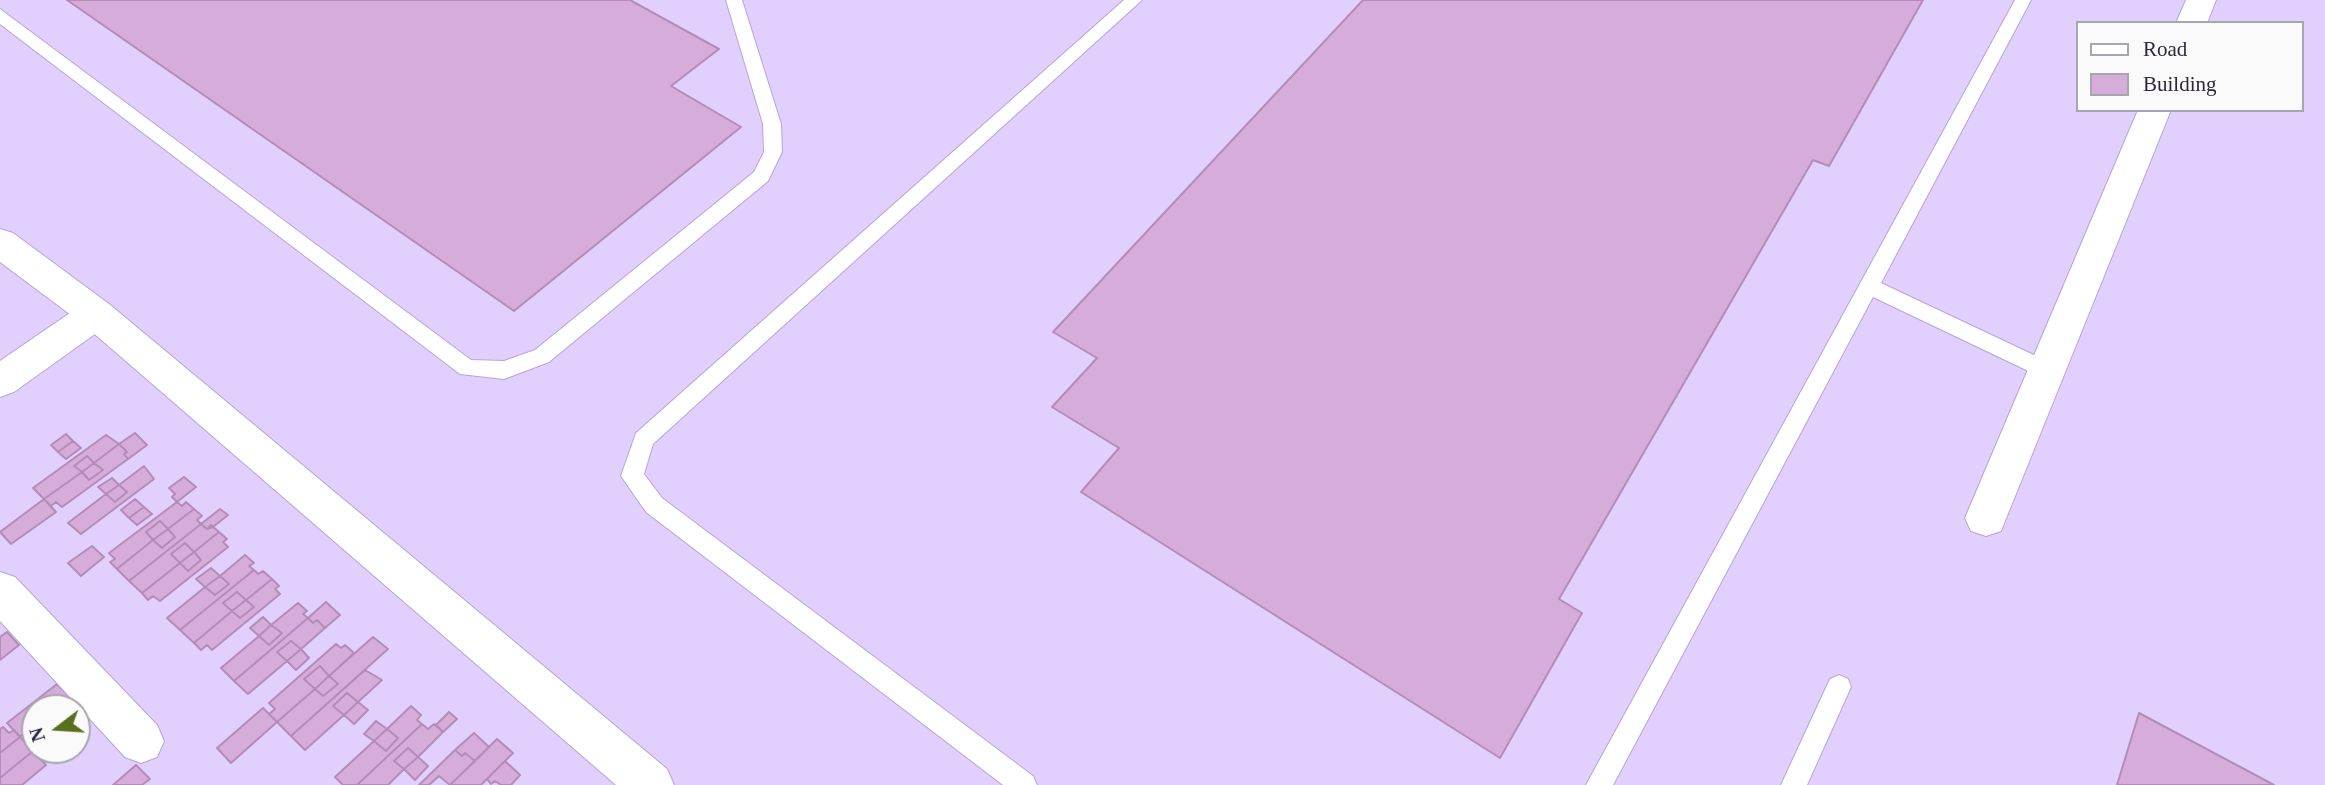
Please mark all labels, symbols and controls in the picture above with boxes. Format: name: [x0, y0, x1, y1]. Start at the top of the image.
legend: [2076, 21, 2304, 112]
text: Road: [2143, 37, 2187, 61]
text: Building: [2143, 72, 2217, 96]
north arrow: [21, 694, 91, 764]
text: N: [25, 725, 49, 744]

